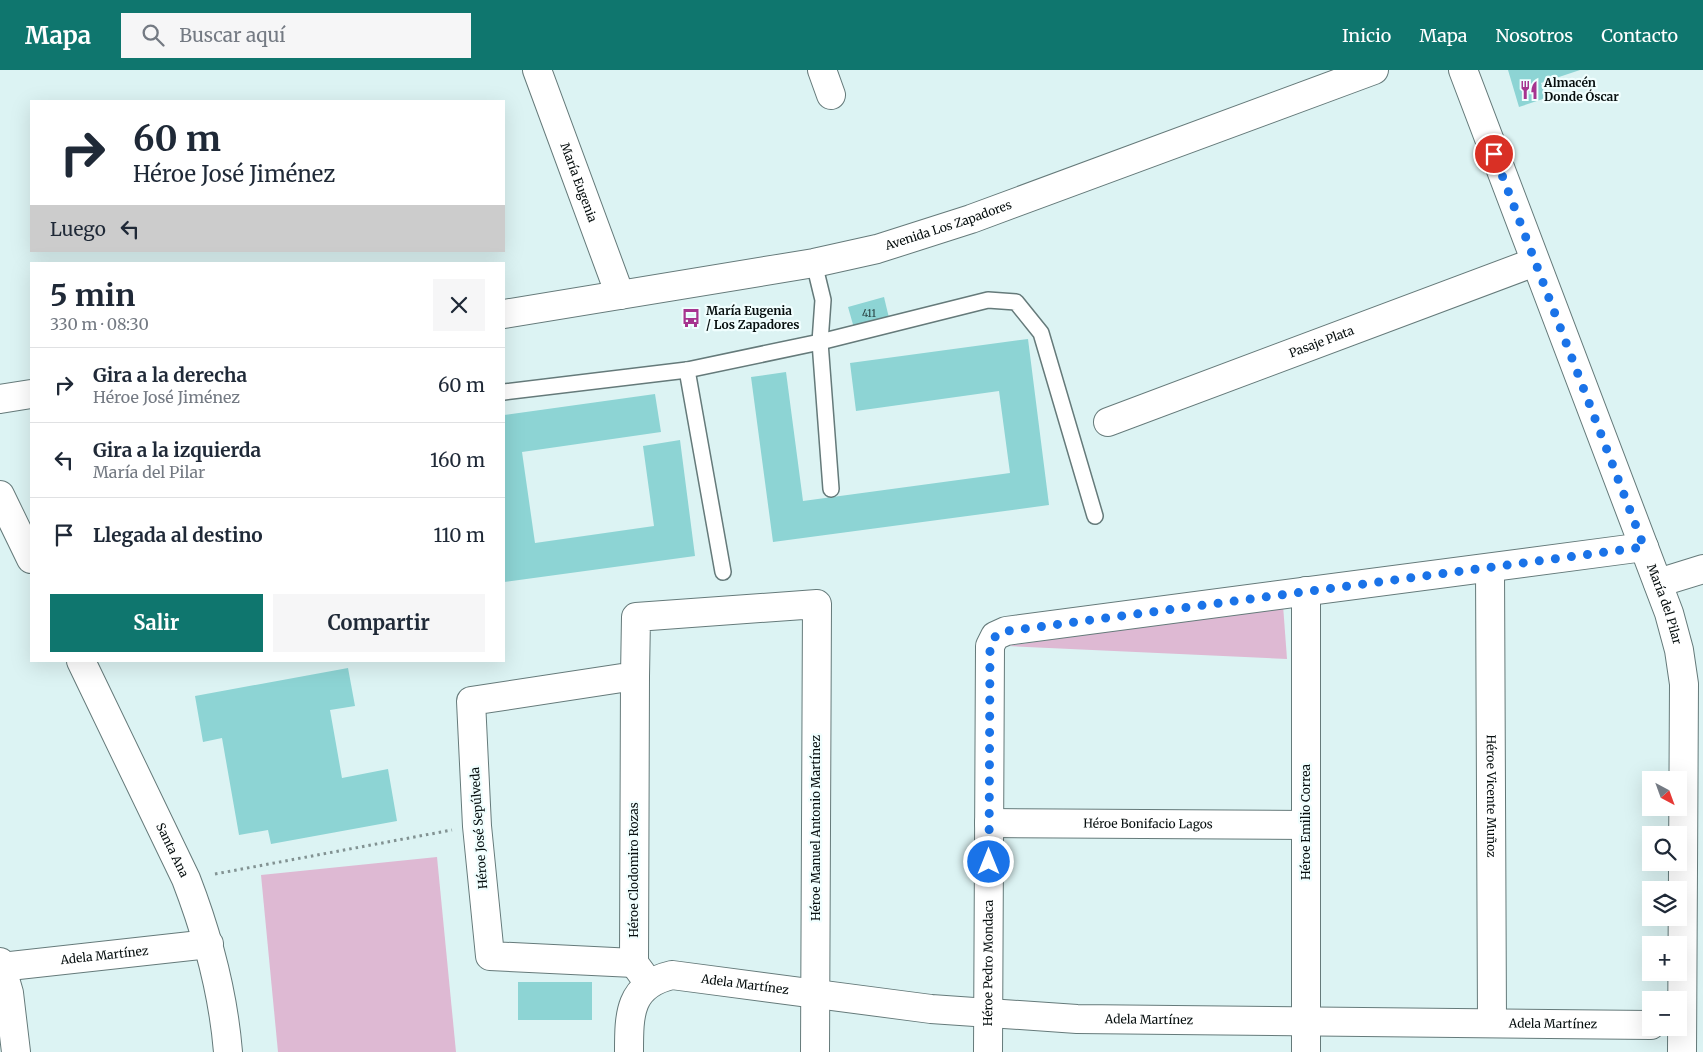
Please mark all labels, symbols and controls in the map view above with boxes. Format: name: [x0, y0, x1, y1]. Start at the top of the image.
search box: [121, 13, 471, 58]
text: Mapa: [25, 20, 91, 51]
icon: search: [139, 21, 167, 49]
text: Buscar aquí: [179, 23, 285, 47]
text: Inicio: [1342, 24, 1391, 47]
text: Mapa: [1419, 24, 1468, 47]
text: Nosotros: [1496, 24, 1573, 47]
text: Contacto: [1601, 24, 1678, 47]
place label: Almacén Donde Óscar: [1543, 75, 1619, 104]
restaurant icon: Almacén Donde Óscar: [1518, 79, 1540, 101]
text: 60 m: [133, 117, 221, 161]
icon: right: [50, 120, 115, 185]
pin: [1473, 133, 1515, 175]
icon: arrive: [1480, 140, 1508, 168]
street label: María Eugenia: [558, 141, 601, 225]
text: Héroe José Jiménez: [133, 160, 335, 188]
street label: Avenida Los Zapadores: [882, 197, 1014, 253]
icon: left: [116, 215, 144, 243]
text: Luego: [50, 217, 106, 241]
text: 5 min: [50, 276, 135, 314]
button: close: [433, 279, 485, 331]
place label: María Eugenia / Los Zapadores: [706, 303, 799, 332]
bus stop icon: María Eugenia / Los Zapadores: [680, 307, 702, 329]
house number: 411: [862, 307, 877, 320]
text: 330 m · 08:30: [50, 314, 149, 334]
street label: Pasaje Plata: [1287, 322, 1356, 361]
text: Gira a la derecha: [93, 363, 247, 387]
icon: right: [50, 371, 78, 399]
text: 60 m: [438, 373, 485, 397]
text: Héroe José Jiménez: [93, 387, 240, 407]
text: Gira a la izquierda: [93, 438, 261, 462]
icon: left: [50, 446, 78, 474]
text: 160 m: [430, 448, 485, 472]
text: María del Pilar: [93, 462, 205, 482]
icon: arrive: [50, 521, 78, 549]
text: Llegada al destino: [93, 523, 263, 547]
text: 110 m: [434, 523, 485, 547]
street label: María del Pilar: [1644, 562, 1685, 647]
button: Salir: [50, 594, 263, 652]
button: Compartir: [273, 594, 485, 652]
street label: Héroe Vicente Muñoz: [1484, 734, 1499, 858]
street label: Héroe Manuel Antonio Martínez: [808, 735, 823, 921]
street label: Héroe Emilio Correa: [1298, 764, 1313, 880]
street label: Héroe José Sepúlveda: [467, 766, 490, 890]
north arrow: [1642, 771, 1688, 816]
map controls: [1642, 771, 1687, 1036]
street label: Héroe Clodomiro Rozas: [626, 802, 641, 938]
street label: Héroe Bonifacio Lagos: [1083, 816, 1213, 831]
street label: Santa Ana: [153, 820, 192, 880]
button: search: [1642, 826, 1687, 871]
position arrow: [962, 835, 1014, 887]
button: layers: [1642, 881, 1687, 926]
street label: Héroe Pedro Mondaca: [980, 899, 996, 1026]
button: +: [1642, 936, 1687, 981]
street label: Adela Martínez: [59, 943, 149, 967]
street label: Adela Martínez: [699, 971, 790, 997]
button: −: [1642, 991, 1687, 1036]
street label: Adela Martínez: [1104, 1011, 1194, 1027]
street label: Adela Martínez: [1508, 1016, 1598, 1031]

